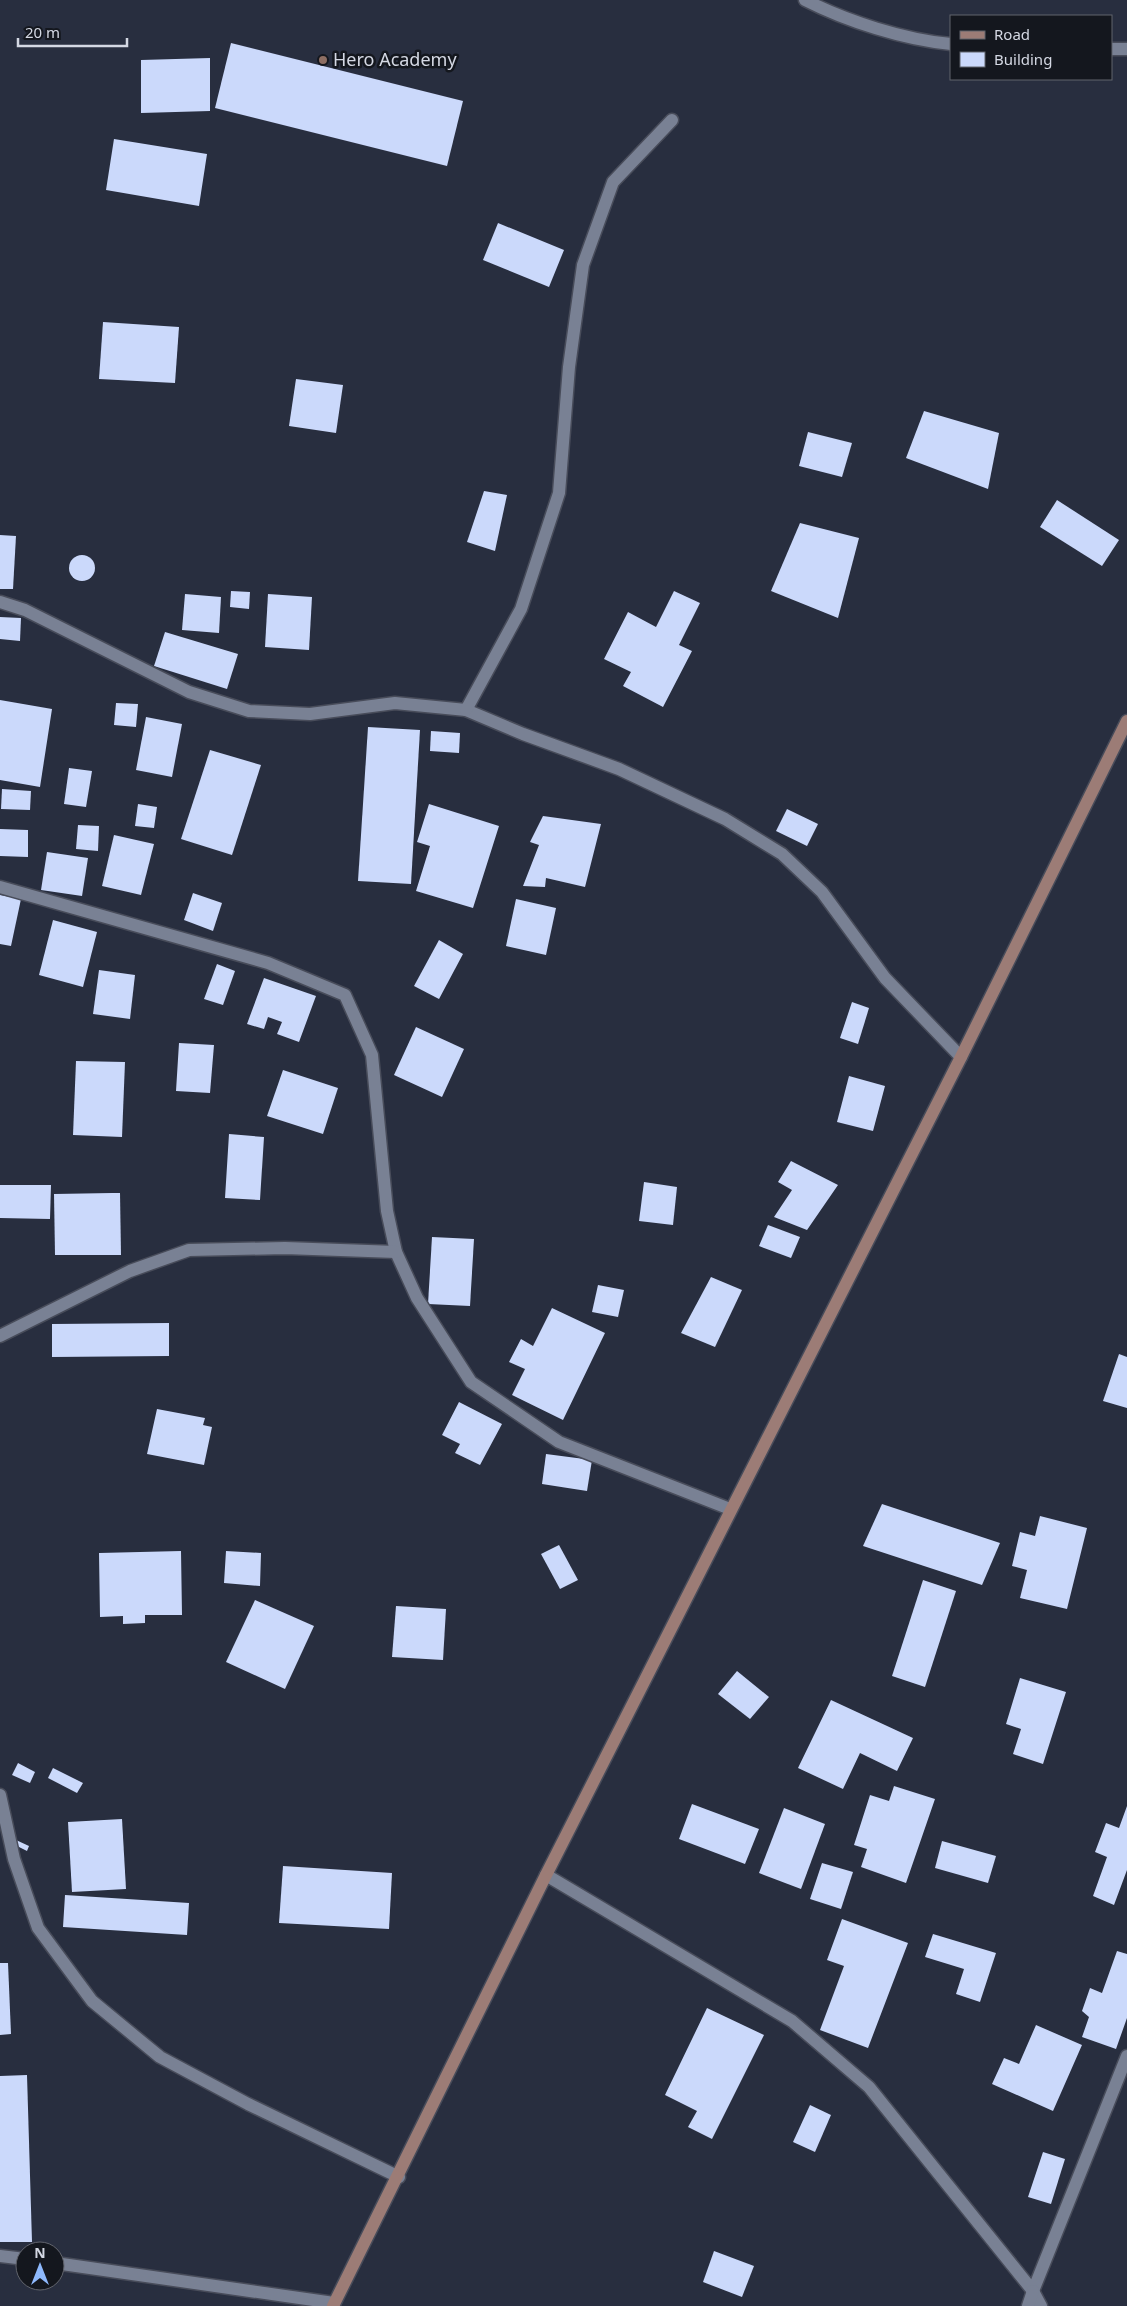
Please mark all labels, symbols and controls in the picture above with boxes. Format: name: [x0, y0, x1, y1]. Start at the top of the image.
scale bar: [18, 15, 126, 47]
legend: [950, 15, 1112, 80]
text: 20 m: [25, 22, 60, 42]
text: Road: [994, 24, 1030, 44]
place label: Hero Academy: [333, 47, 457, 71]
text: Building: [994, 49, 1052, 69]
marker: Hero Academy: [317, 54, 329, 66]
north arrow: [15, 2241, 65, 2291]
text: N: [34, 2243, 46, 2262]

